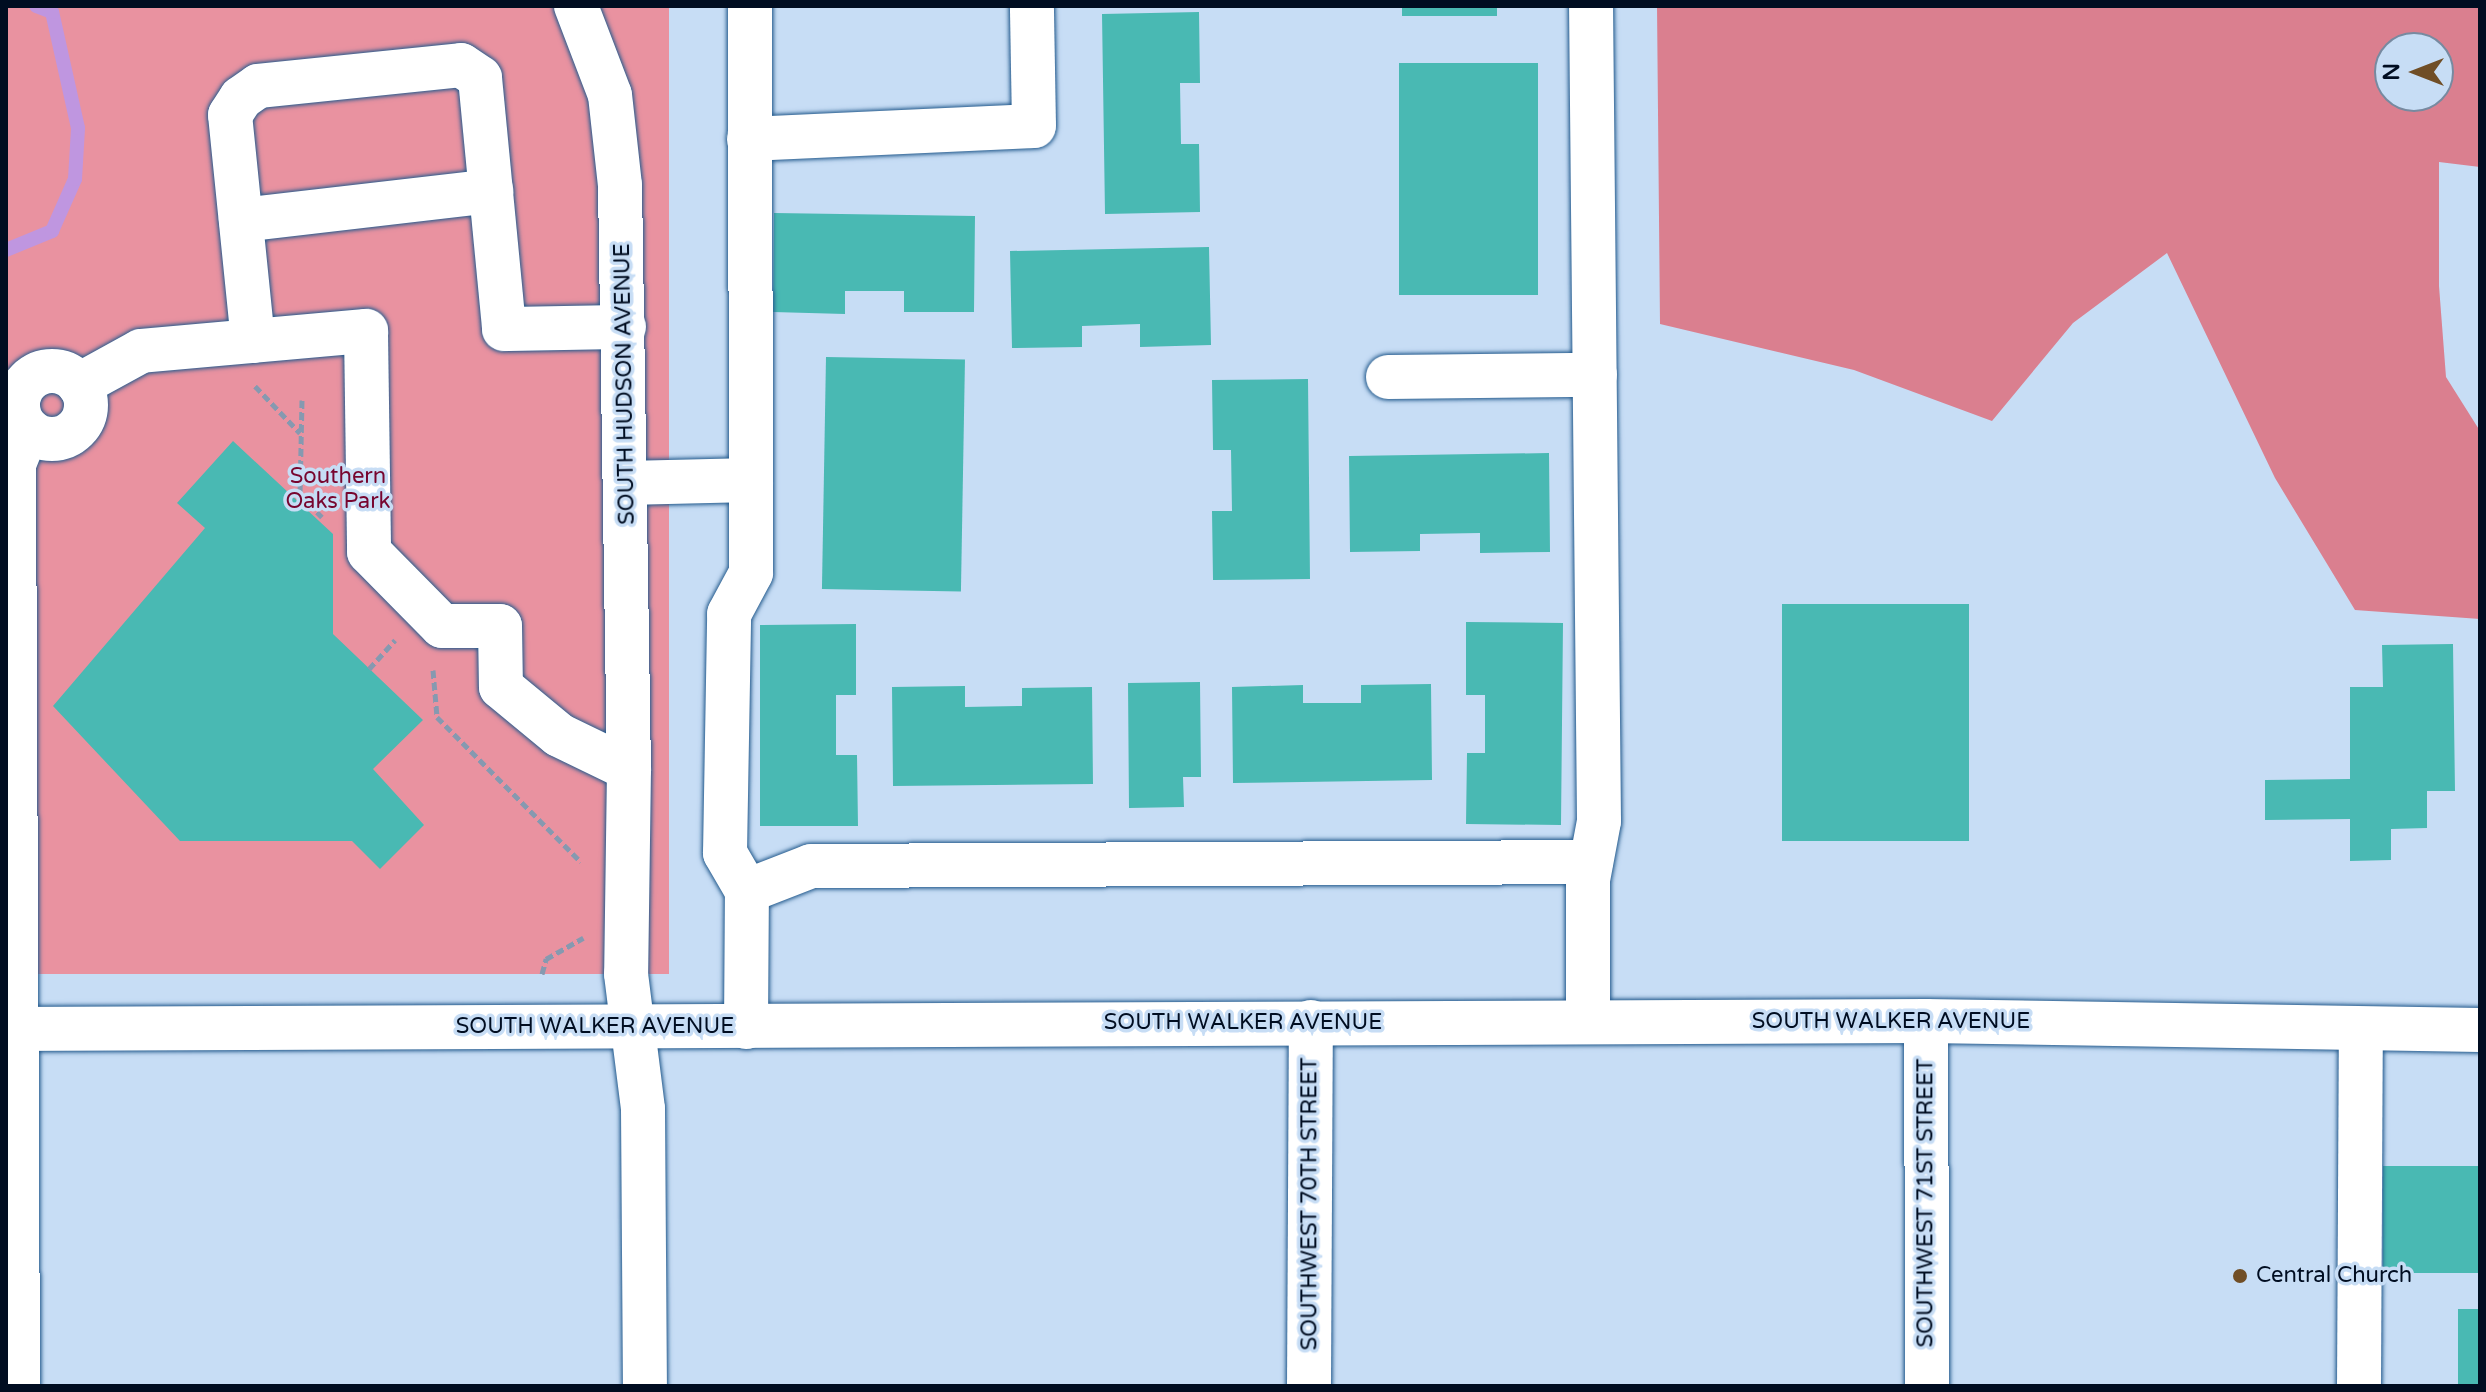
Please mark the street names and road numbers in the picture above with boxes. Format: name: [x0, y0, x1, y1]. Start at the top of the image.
street label: SOUTH HUDSON AVENUE: [609, 243, 641, 525]
street label: SOUTH WALKER AVENUE: [1752, 1009, 2030, 1035]
street label: SOUTH WALKER AVENUE: [1104, 1010, 1382, 1036]
street label: SOUTH WALKER AVENUE: [456, 1014, 734, 1040]
street label: SOUTHWEST 70TH STREET: [1297, 1058, 1323, 1350]
street label: SOUTHWEST 71ST STREET: [1913, 1059, 1939, 1347]

